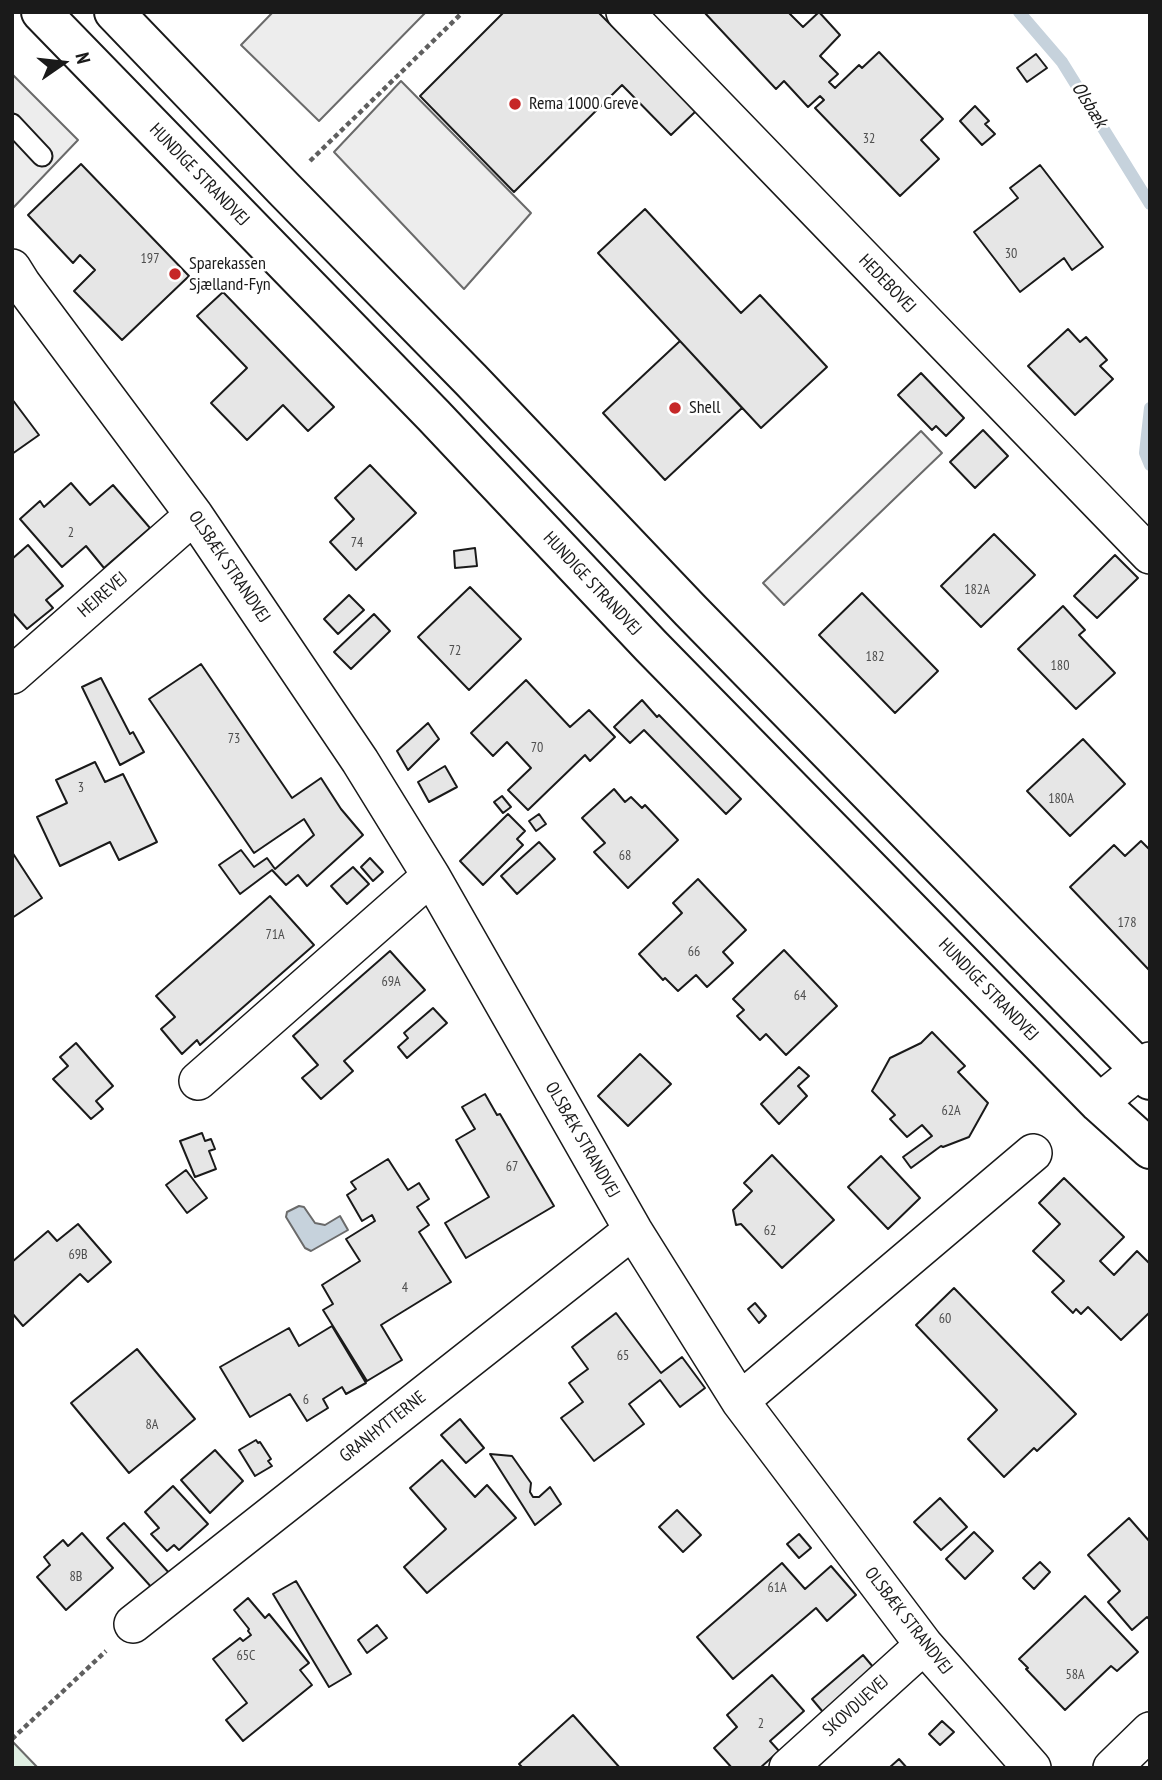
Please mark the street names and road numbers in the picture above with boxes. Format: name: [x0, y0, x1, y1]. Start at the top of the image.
street label: HUNDIGE STRANDVEJ: [145, 119, 253, 231]
street label: HEDEBOVEJ: [854, 250, 920, 318]
street label: OLSBÆK STRANDVEJ: [184, 507, 274, 627]
street label: HUNDIGE STRANDVEJ: [538, 528, 646, 640]
street label: HEJREVEJ: [74, 568, 132, 622]
street label: HUNDIGE STRANDVEJ: [934, 934, 1042, 1046]
street label: OLSBÆK STRANDVEJ: [540, 1078, 624, 1202]
street label: GRANHYTTERNE: [336, 1387, 430, 1467]
street label: OLSBÆK STRANDVEJ: [859, 1563, 957, 1679]
street label: SKOVDUEVEJ: [819, 1671, 893, 1741]

